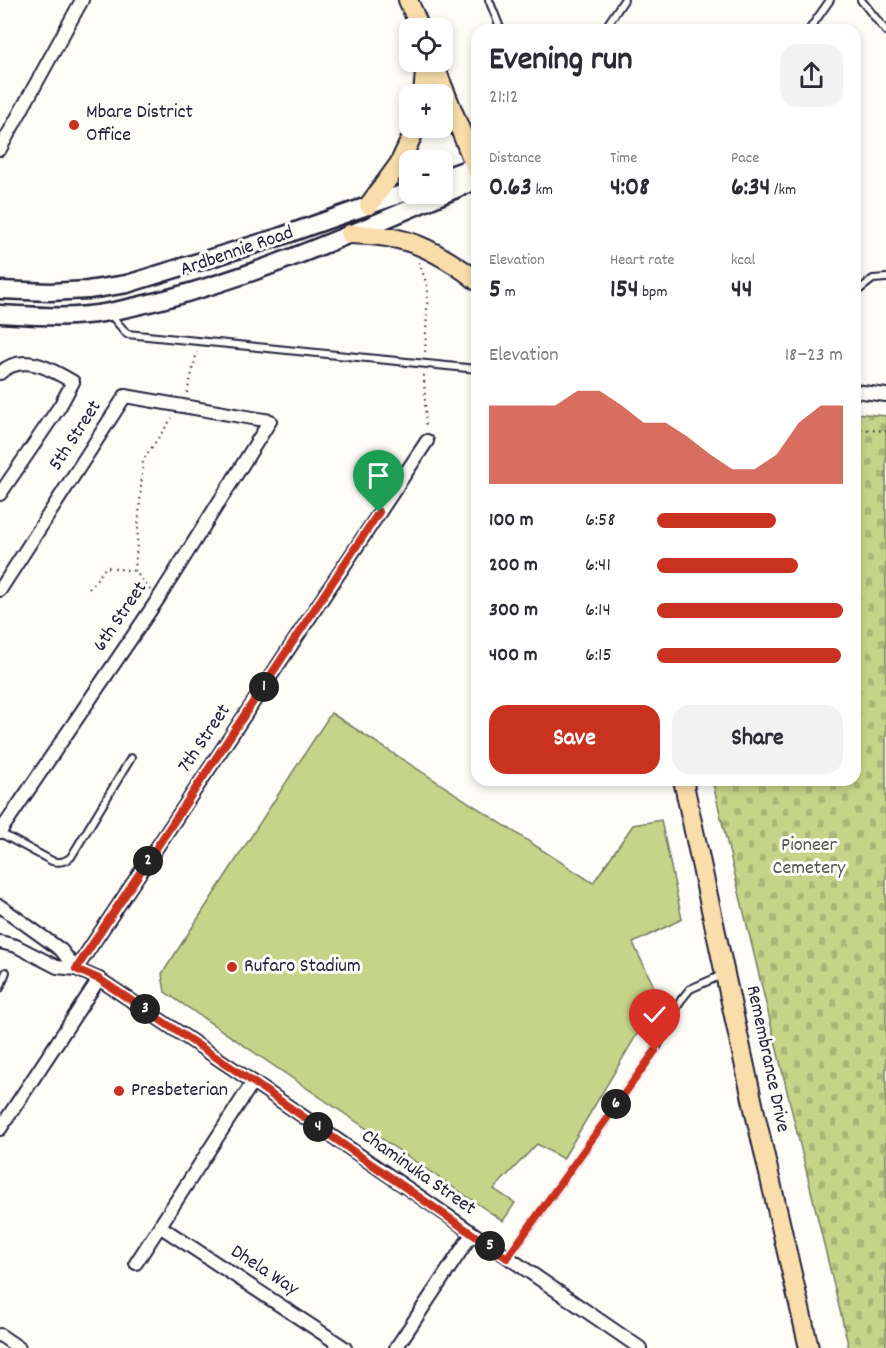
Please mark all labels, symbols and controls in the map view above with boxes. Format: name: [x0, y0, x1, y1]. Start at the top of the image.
map controls: [399, 18, 453, 204]
button: locate: [399, 18, 453, 72]
text: Evening run: [489, 38, 633, 85]
button: share: [780, 44, 843, 107]
button: +: [399, 84, 453, 138]
text: 21:12: [489, 84, 519, 112]
place label: Mbare District Office: [86, 99, 193, 150]
marker: Mbare District Office: [67, 118, 81, 132]
text: Distance: [489, 147, 541, 170]
text: Time: [610, 147, 637, 170]
text: Pace: [731, 147, 759, 170]
button: −: [399, 150, 453, 204]
text: 0.63: [489, 170, 532, 207]
text: 4:08: [610, 170, 650, 207]
text: 6:34: [731, 170, 770, 207]
text: km: [532, 179, 553, 202]
text: /km: [770, 179, 796, 202]
street label: Ardbennie Road: [177, 220, 297, 284]
text: Elevation: [489, 249, 545, 272]
text: Heart rate: [610, 249, 675, 272]
text: kcal: [731, 249, 755, 272]
text: 5: [489, 272, 501, 309]
text: 154: [610, 272, 639, 309]
text: 44: [731, 272, 753, 309]
text: m: [501, 281, 516, 304]
text: bpm: [639, 281, 668, 304]
text: Elevation: [489, 342, 559, 370]
text: 18–23 m: [785, 342, 843, 370]
street label: 5th Street: [43, 395, 109, 477]
pin: [353, 450, 404, 512]
icon: arrive: [362, 459, 395, 492]
text: 100 m: [489, 507, 534, 535]
text: 6:58: [585, 507, 615, 535]
text: 200 m: [489, 552, 538, 580]
text: 6:41: [585, 552, 611, 580]
street label: 6th Street: [87, 576, 155, 658]
text: 300 m: [489, 597, 538, 625]
text: 6:14: [585, 597, 611, 625]
text: 400 m: [489, 642, 537, 670]
text: 6:15: [585, 642, 612, 670]
pin: 1: [249, 672, 279, 702]
text: 1: [262, 675, 266, 698]
street label: 7th Street: [172, 699, 238, 779]
button: Save: [489, 705, 660, 774]
button: Share: [672, 705, 843, 774]
park label: Pioneer Cemetery: [773, 832, 846, 883]
pin: 2: [133, 846, 163, 876]
text: 2: [145, 849, 152, 872]
place label: Rufaro Stadium: [244, 953, 361, 981]
marker: Rufaro Stadium: [225, 960, 239, 974]
street label: Remembrance Drive: [738, 983, 796, 1135]
pin: [629, 989, 680, 1051]
pin: 3: [130, 994, 160, 1024]
text: 3: [141, 997, 149, 1020]
icon: check: [638, 998, 671, 1031]
place label: Presbeterian: [131, 1077, 228, 1105]
marker: Presbeterian: [112, 1084, 126, 1098]
pin: 6: [601, 1089, 631, 1119]
text: 6: [612, 1092, 620, 1115]
pin: 4: [303, 1112, 333, 1142]
text: 4: [315, 1115, 321, 1138]
street label: Chaminuka Street: [355, 1123, 481, 1223]
pin: 5: [475, 1231, 505, 1261]
text: 5: [486, 1234, 494, 1257]
street label: Dhela Way: [225, 1239, 304, 1304]

